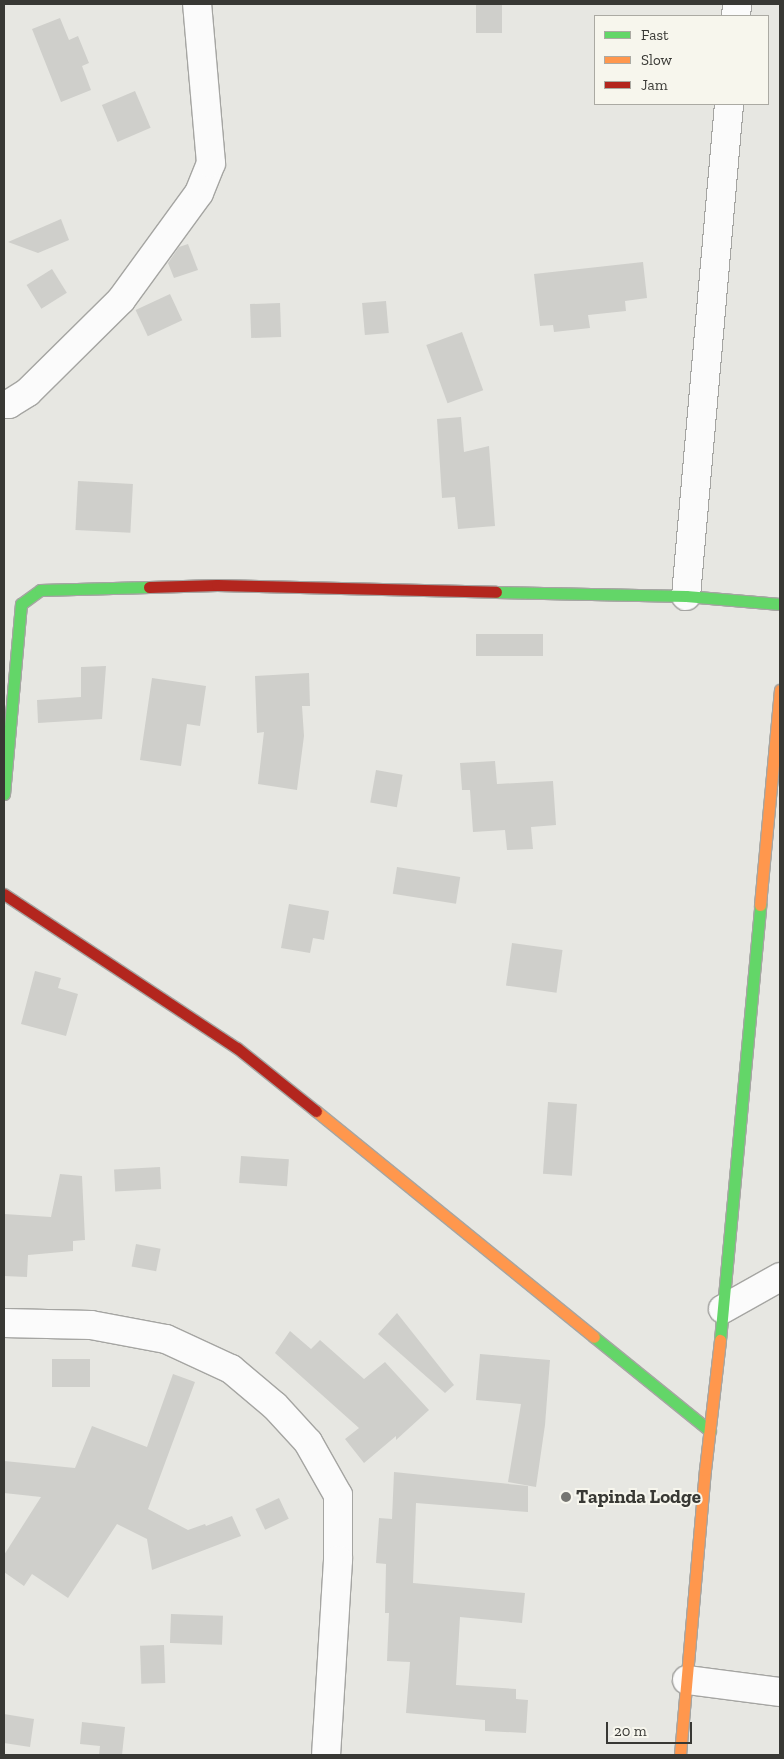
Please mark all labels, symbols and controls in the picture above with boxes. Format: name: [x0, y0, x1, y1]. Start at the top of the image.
legend: [594, 15, 769, 105]
text: Fast: [641, 26, 669, 44]
text: Slow: [641, 51, 672, 69]
text: Jam: [641, 76, 668, 94]
place label: Tapinda Lodge: [576, 1486, 701, 1508]
marker: Tapinda Lodge: [560, 1491, 572, 1503]
scale bar: [609, 1712, 695, 1744]
text: 20 m: [614, 1722, 647, 1740]

